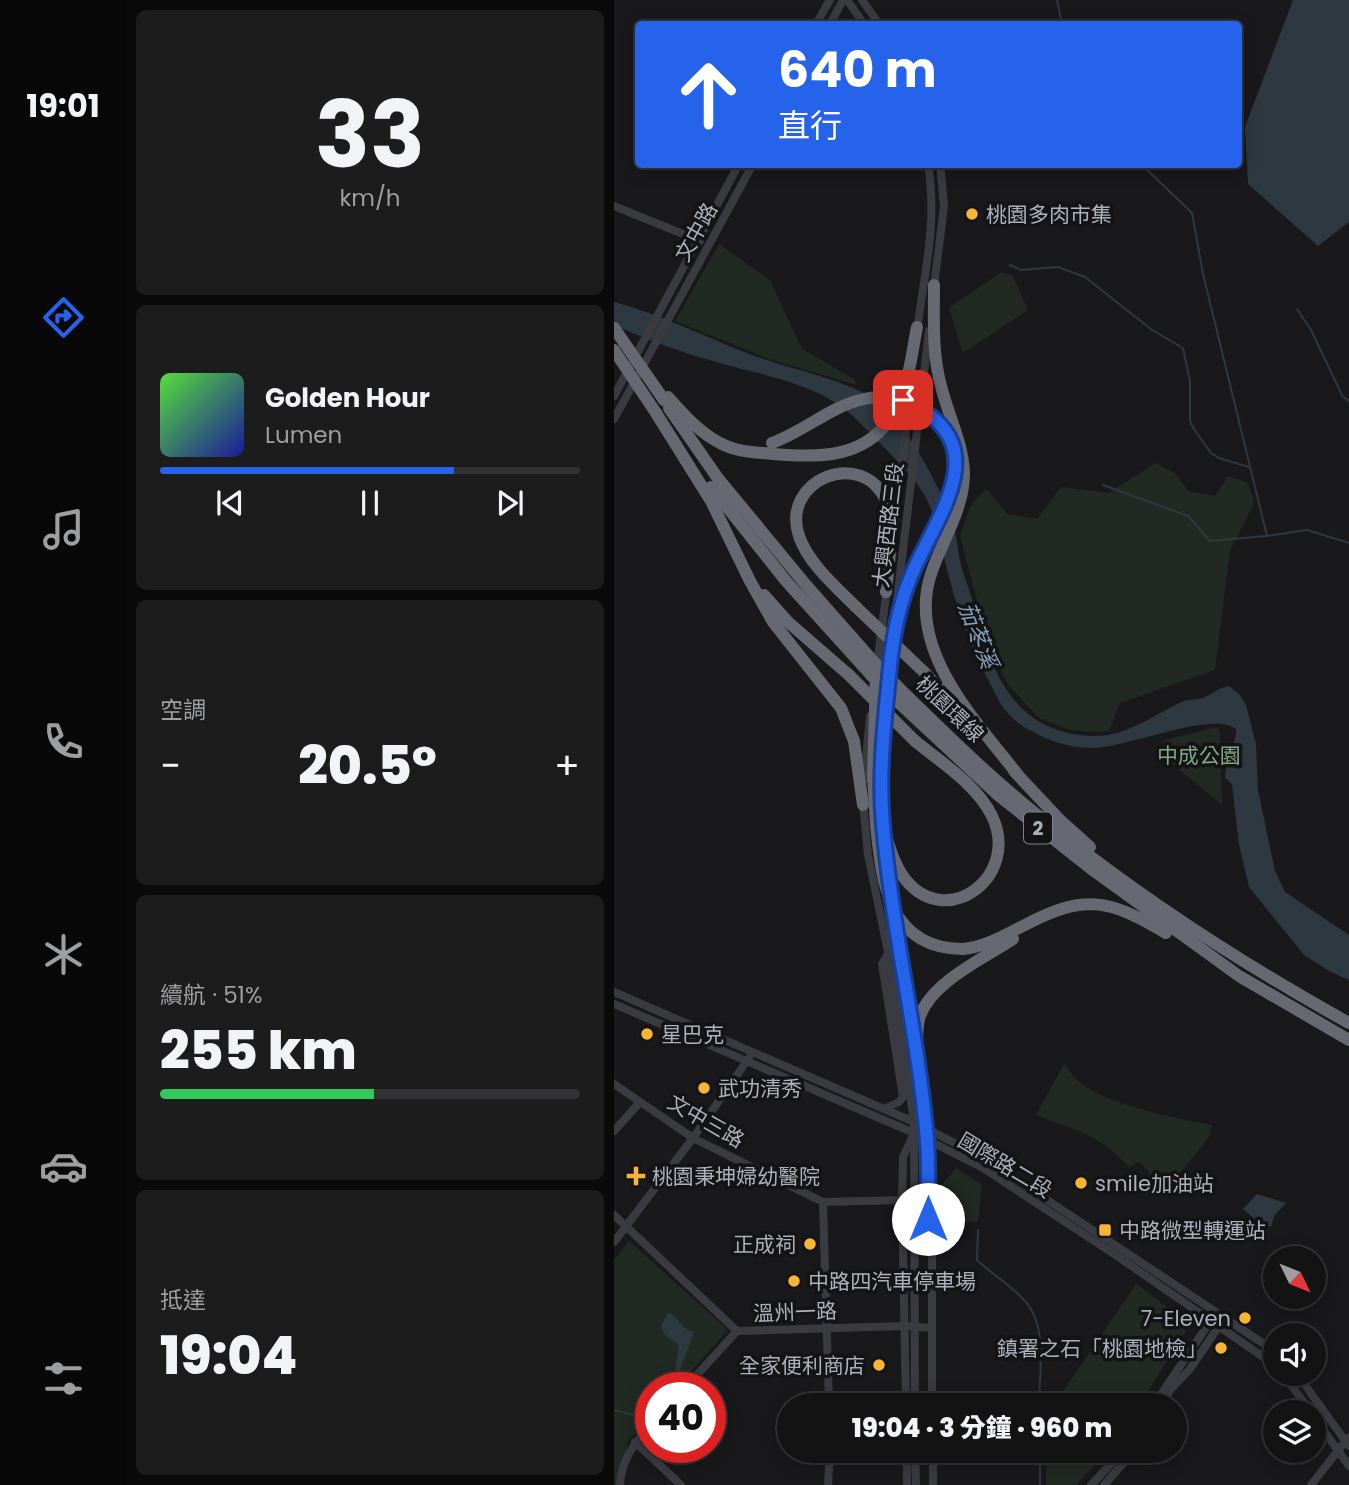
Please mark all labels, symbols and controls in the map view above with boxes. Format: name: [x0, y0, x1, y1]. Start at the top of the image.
text: 640 m: [778, 36, 937, 104]
icon: ahead: [663, 49, 754, 140]
text: 33: [315, 71, 425, 199]
text: 19:01: [26, 83, 100, 128]
text: 直行: [778, 103, 842, 148]
text: km/h: [339, 182, 401, 214]
street label: 文中路: [668, 197, 724, 267]
place label: 桃園多肉市集: [986, 200, 1112, 229]
marker: 桃園多肉市集: [964, 206, 980, 222]
icon: directions: [39, 293, 88, 342]
pin: [873, 370, 933, 430]
text: Golden Hour: [265, 380, 430, 416]
icon: arrive: [884, 381, 922, 419]
text: Lumen: [265, 419, 342, 451]
street label: 大興西路三段: [866, 461, 910, 589]
icon: previous: [211, 484, 249, 522]
icon: pause: [351, 484, 389, 522]
icon: next: [491, 484, 529, 522]
icon: music: [39, 505, 88, 554]
water label: 茄苳溪: [951, 597, 1006, 676]
street label: 桃園環線: [910, 669, 990, 749]
text: 空調: [160, 694, 206, 726]
icon: phone: [39, 717, 88, 766]
text: 20.5°: [298, 729, 437, 802]
text: −: [160, 739, 181, 792]
text: +: [554, 739, 580, 792]
park label: 中成公園: [1157, 741, 1241, 770]
road number: 2: [1024, 813, 1052, 844]
icon: climate: [39, 930, 88, 979]
text: 續航 · 51%: [160, 979, 262, 1011]
text: 255 km: [160, 1014, 357, 1087]
place label: 星巴克: [661, 1020, 724, 1049]
marker: 星巴克: [639, 1026, 655, 1042]
place label: 武功清秀: [718, 1074, 802, 1103]
marker: 武功清秀: [696, 1080, 712, 1096]
street label: 文中三路: [662, 1087, 750, 1155]
street label: 國際路二段: [953, 1126, 1057, 1204]
icon: car: [39, 1142, 88, 1191]
place label: 桃園秉坤婦幼醫院: [652, 1162, 820, 1191]
marker: 桃園秉坤婦幼醫院: [626, 1166, 646, 1186]
place label: smile加油站: [1095, 1169, 1214, 1198]
marker: smile加油站: [1073, 1175, 1089, 1191]
position arrow: [891, 1182, 965, 1256]
place label: 中路微型轉運站: [1119, 1216, 1266, 1245]
marker: 中路微型轉運站: [1097, 1222, 1113, 1238]
place label: 正成祠: [733, 1230, 796, 1259]
marker: 正成祠: [802, 1236, 818, 1252]
north arrow: [1263, 1246, 1326, 1309]
map controls: [1263, 1246, 1326, 1463]
place label: 中路四汽車停車場: [808, 1267, 976, 1296]
marker: 中路四汽車停車場: [786, 1273, 802, 1289]
text: 抵達: [160, 1284, 206, 1316]
street label: 溫州一路: [753, 1296, 837, 1328]
place label: 7-Eleven: [1141, 1304, 1231, 1333]
marker: 7-Eleven: [1237, 1310, 1253, 1326]
text: 19:04: [160, 1319, 297, 1392]
button: sound: [1263, 1323, 1326, 1386]
place label: 鎮署之石「桃園地檢」: [997, 1334, 1207, 1363]
marker: 鎮署之石「桃園地檢」: [1213, 1340, 1229, 1356]
place label: 全家便利商店: [739, 1351, 865, 1380]
icon: filters: [39, 1354, 88, 1403]
marker: 全家便利商店: [871, 1357, 887, 1373]
speed limit sign: 40: [635, 1372, 726, 1463]
button: layers: [1263, 1400, 1326, 1463]
text: 19:04 · 3 分鐘 · 960 m: [852, 1410, 1112, 1446]

